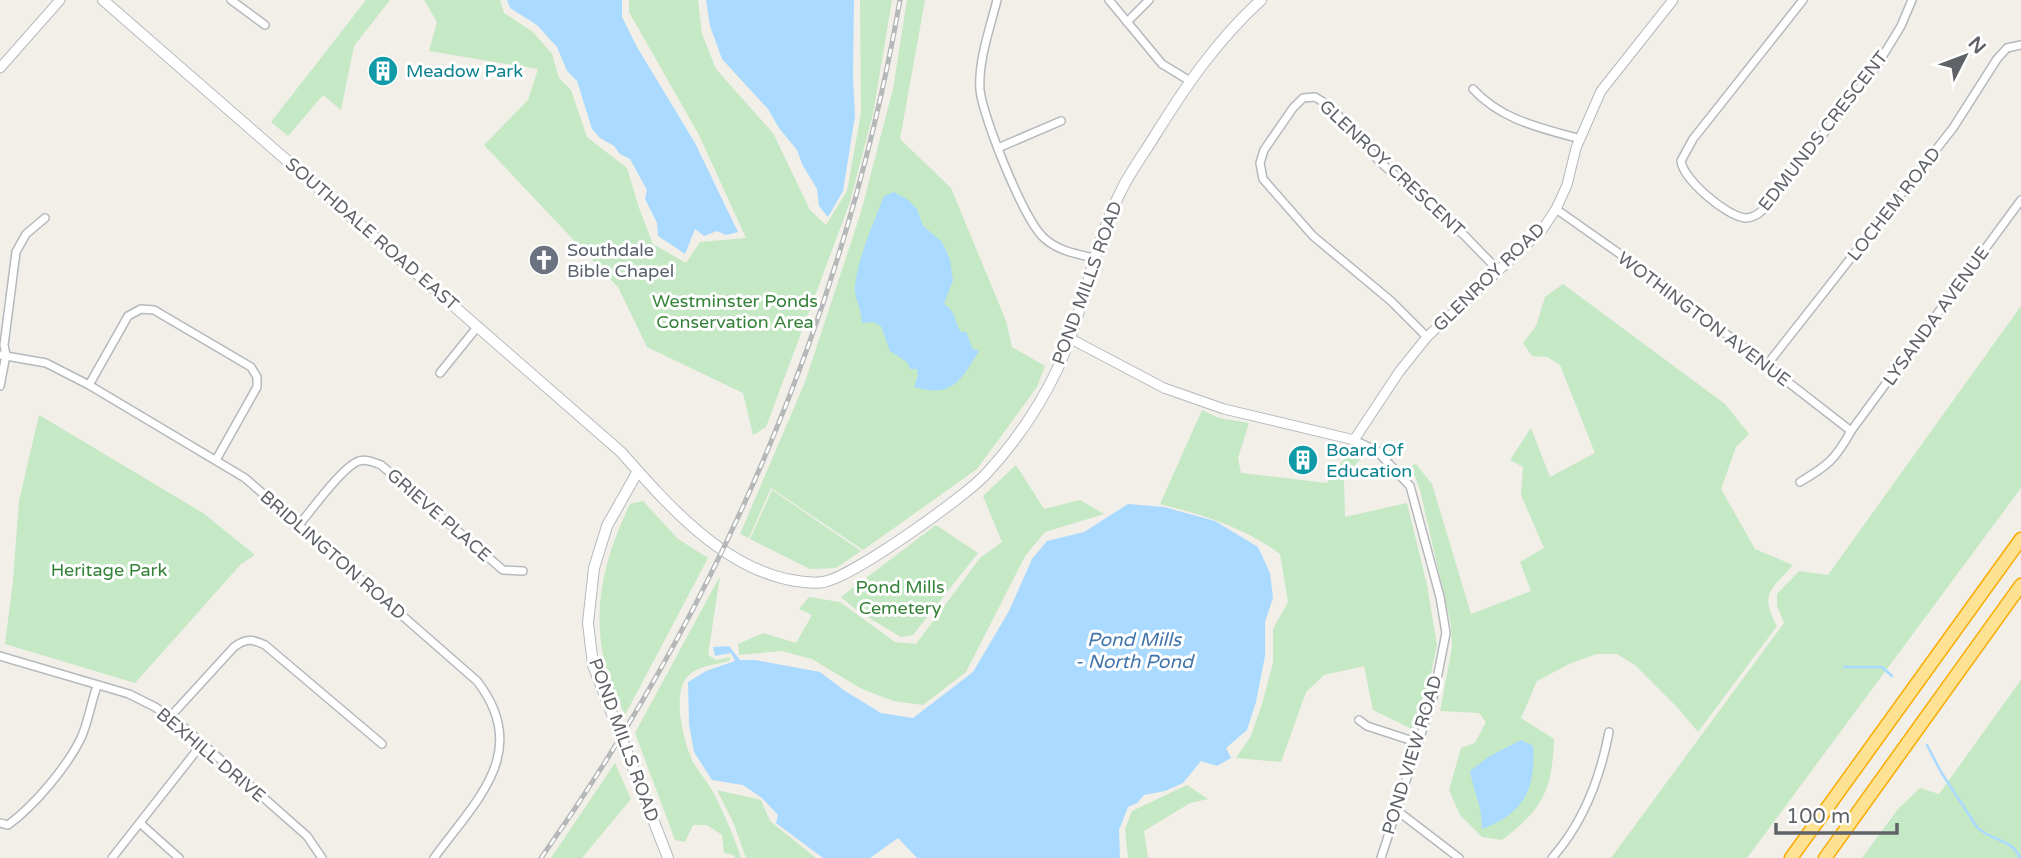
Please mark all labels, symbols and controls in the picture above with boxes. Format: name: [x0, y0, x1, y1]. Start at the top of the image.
north arrow: [1930, 21, 2000, 91]
text: N: [1964, 32, 1990, 58]
street label: EDMUNDS CRESCENT: [1754, 47, 1892, 215]
building icon: Meadow Park: [366, 54, 400, 88]
place label: Meadow Park: [406, 60, 523, 82]
street label: GLENROY CRESCENT: [1315, 95, 1469, 241]
street label: LOCHEM ROAD: [1843, 143, 1945, 265]
street label: SOUTHDALE ROAD EAST: [281, 153, 463, 315]
street label: POND MILLS ROAD: [1047, 198, 1127, 368]
street label: GLENROY ROAD: [1428, 218, 1550, 336]
place label: Southdale Bible Chapel: [567, 239, 674, 282]
street label: LYSANDA AVENUE: [1878, 242, 1994, 390]
church icon: Southdale Bible Chapel: [527, 243, 561, 277]
street label: WOTHINGTON AVENUE: [1613, 247, 1795, 391]
park label: Westminster Ponds Conservation Area: [652, 290, 818, 333]
place label: Board Of Education: [1326, 439, 1412, 482]
building icon: Board Of Education: [1286, 443, 1320, 477]
street label: GRIEVE PLACE: [382, 464, 496, 566]
street label: BRIDLINGTON ROAD: [256, 486, 410, 624]
park label: Heritage Park: [51, 559, 167, 581]
park label: Pond Mills Cemetery: [855, 576, 945, 619]
water label: Pond Mills - North Pond: [1075, 629, 1195, 673]
street label: POND MILLS ROAD: [584, 655, 664, 825]
street label: POND VIEW ROAD: [1377, 673, 1447, 837]
street label: BEXHILL DRIVE: [152, 703, 270, 807]
scale bar: [1776, 792, 1897, 836]
text: 100 m: [1786, 804, 1850, 829]

